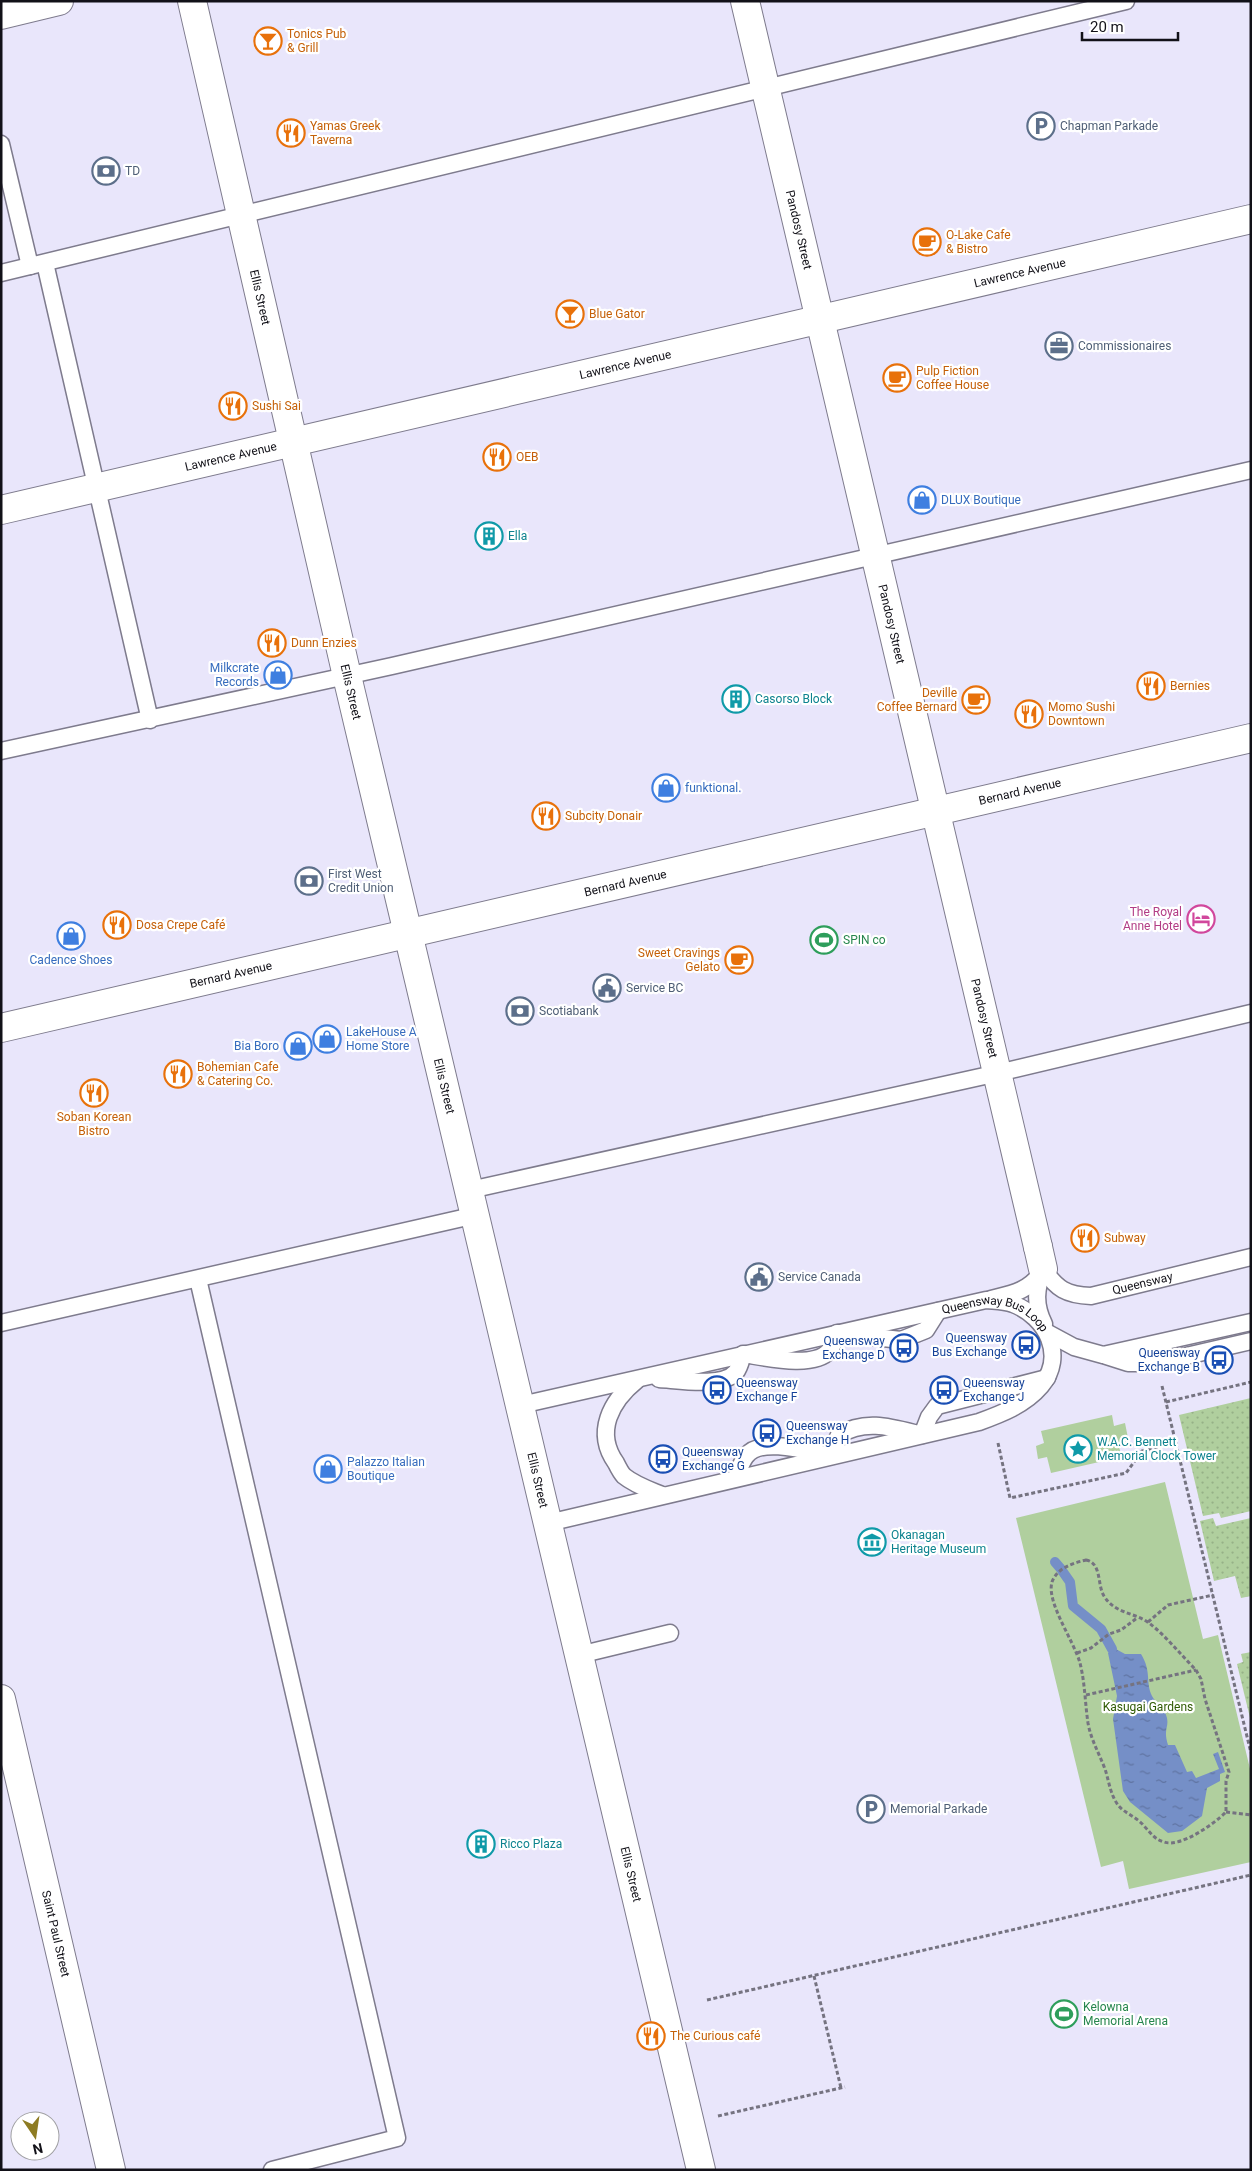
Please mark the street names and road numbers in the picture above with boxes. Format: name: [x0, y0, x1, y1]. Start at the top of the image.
street label: Pandosy Street: [783, 189, 815, 271]
street label: Lawrence Avenue: [972, 255, 1067, 290]
street label: Ellis Street: [247, 268, 273, 326]
street label: Lawrence Avenue: [578, 347, 673, 382]
street label: Lawrence Avenue: [184, 439, 278, 474]
street label: Pandosy Street: [875, 583, 908, 665]
street label: Ellis Street: [338, 663, 364, 721]
street label: Bernard Avenue: [977, 775, 1063, 808]
street label: Bernard Avenue: [583, 867, 668, 899]
street label: Bernard Avenue: [188, 958, 273, 991]
street label: Pandosy Street: [968, 977, 1000, 1059]
street label: Ellis Street: [431, 1057, 458, 1115]
street label: Queensway: [1111, 1269, 1174, 1298]
street label: Queensway Bus Loop: [940, 1292, 1051, 1335]
street label: Ellis Street: [524, 1451, 551, 1509]
street label: Ellis Street: [618, 1845, 644, 1903]
street label: Saint Paul Street: [39, 1889, 73, 1978]

